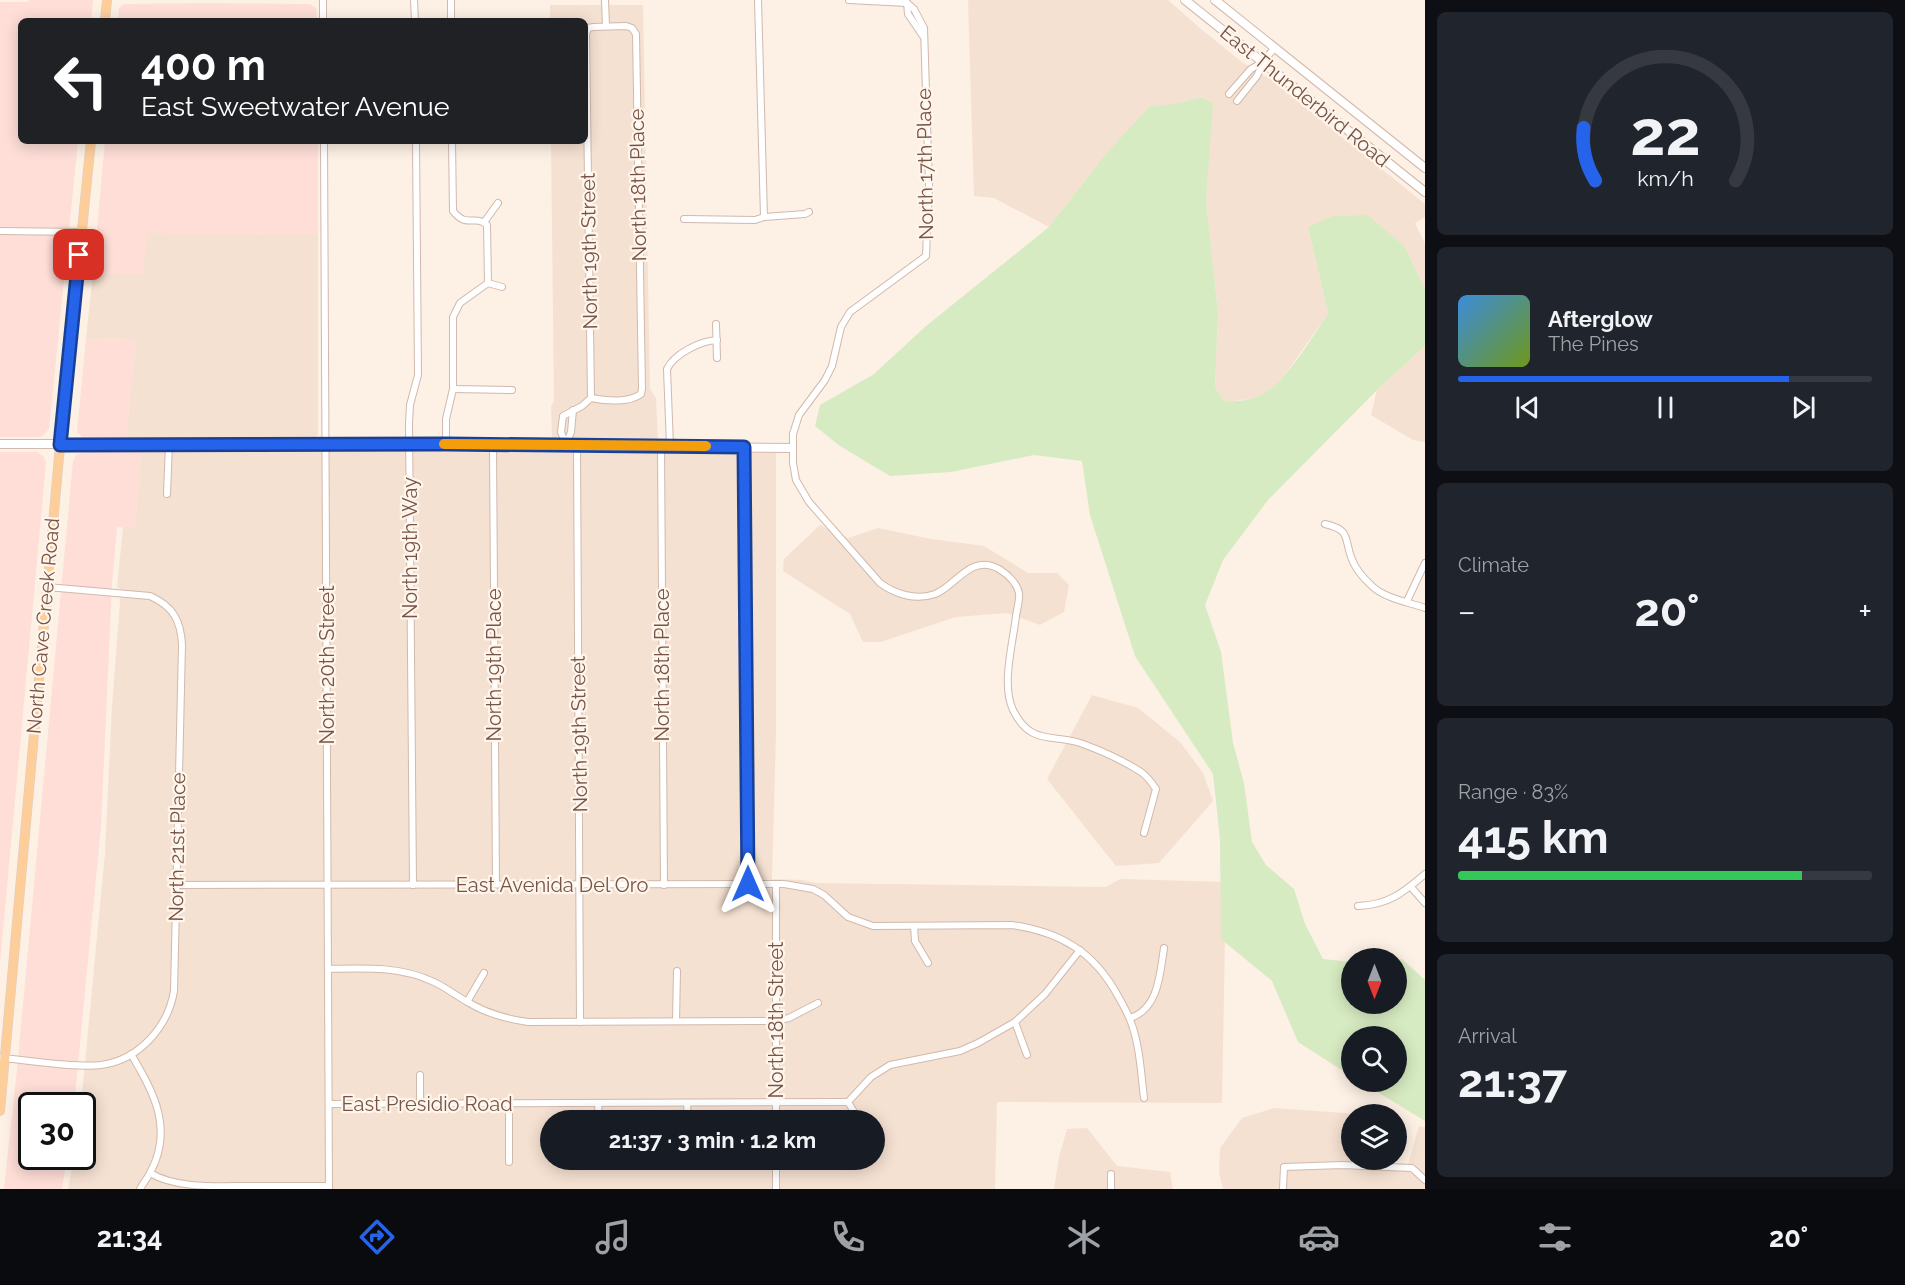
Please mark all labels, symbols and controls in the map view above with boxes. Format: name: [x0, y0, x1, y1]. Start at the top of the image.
street label: East Thunderbird Road: [1215, 20, 1395, 172]
text: 400 m: [141, 41, 266, 90]
icon: left: [42, 42, 120, 120]
street label: North 17th Place: [912, 88, 938, 240]
text: East Sweetwater Avenue: [141, 91, 450, 122]
text: 22: [1630, 96, 1700, 170]
street label: North 18th Place: [625, 108, 651, 262]
text: km/h: [1637, 166, 1693, 191]
street label: North 19th Street: [576, 172, 602, 330]
pin: [53, 229, 104, 280]
icon: arrive: [62, 238, 95, 271]
text: Afterglow: [1548, 306, 1653, 332]
text: The Pines: [1548, 332, 1639, 356]
icon: previous: [1511, 391, 1544, 424]
icon: pause: [1649, 391, 1682, 424]
icon: next: [1787, 391, 1820, 424]
street label: North 19th Way: [398, 477, 422, 619]
street label: North Cave Creek Road: [22, 517, 64, 735]
text: Climate: [1458, 553, 1529, 577]
text: 20°: [1634, 584, 1700, 637]
street label: North 20th Street: [315, 585, 339, 745]
street label: North 19th Place: [482, 588, 506, 741]
street label: North 18th Place: [650, 588, 674, 741]
text: −: [1458, 592, 1476, 631]
text: +: [1858, 592, 1872, 631]
street label: North 19th Street: [566, 655, 592, 813]
street label: North 21st Place: [164, 772, 190, 922]
text: Range · 83%: [1458, 780, 1568, 804]
text: 415 km: [1458, 811, 1609, 864]
position arrow: [716, 852, 780, 916]
street label: East Avenida Del Oro: [456, 873, 648, 897]
street label: North 18th Street: [764, 941, 788, 1098]
north arrow: [1341, 948, 1407, 1014]
map controls: [1341, 948, 1407, 1170]
text: Arrival: [1458, 1024, 1517, 1048]
button: search: [1341, 1026, 1407, 1092]
text: 21:37: [1458, 1055, 1567, 1108]
speed limit sign: 30: [18, 1092, 96, 1170]
street label: East Presidio Road: [341, 1092, 513, 1116]
button: layers: [1341, 1104, 1407, 1170]
text: 21:37 · 3 min · 1.2 km: [609, 1127, 816, 1153]
icon: directions: [356, 1216, 398, 1258]
icon: music: [592, 1216, 634, 1258]
icon: phone: [827, 1216, 869, 1258]
icon: climate: [1063, 1216, 1105, 1258]
icon: car: [1298, 1216, 1340, 1258]
icon: filters: [1534, 1216, 1576, 1258]
text: 21:34: [97, 1222, 162, 1253]
text: 20°: [1769, 1222, 1808, 1253]

